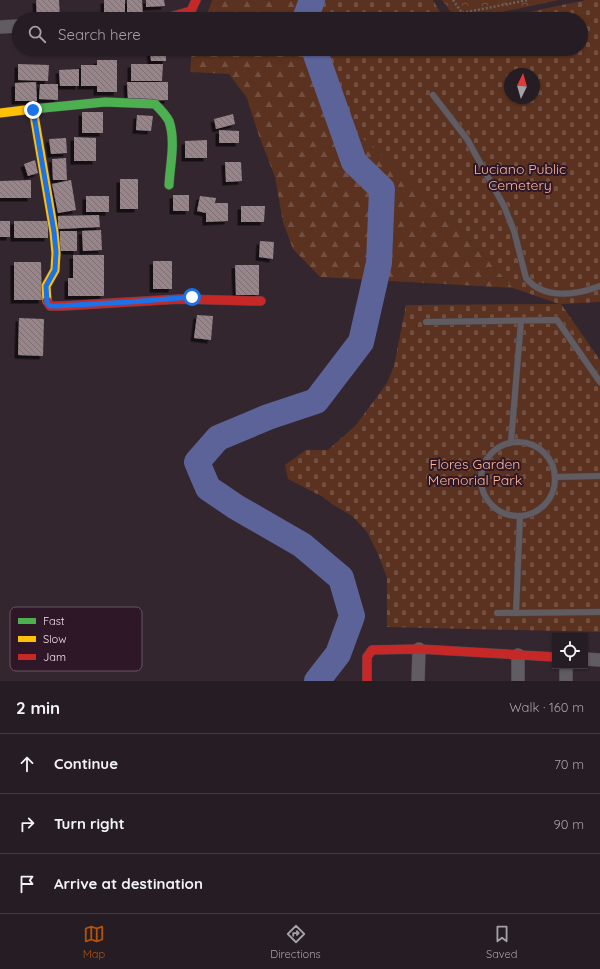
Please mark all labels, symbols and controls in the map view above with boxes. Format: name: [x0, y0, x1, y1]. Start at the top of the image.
search box: [12, 12, 588, 56]
icon: search: [26, 23, 48, 45]
text: Search here: [58, 25, 141, 44]
north arrow: [504, 68, 540, 104]
route end: [24, 101, 42, 119]
park label: Luciano Public Cemetery: [474, 160, 566, 194]
route start: [183, 288, 201, 306]
park label: Flores Garden Memorial Park: [428, 455, 522, 489]
legend: [10, 607, 142, 671]
text: Fast: [43, 614, 65, 628]
text: Slow: [43, 632, 67, 646]
map controls: [552, 633, 588, 669]
button: locate: [552, 633, 588, 669]
text: Jam: [43, 650, 66, 664]
text: 2 min: [16, 697, 60, 718]
text: Walk · 160 m: [509, 699, 584, 715]
icon: ahead: [16, 753, 38, 775]
text: Continue: [54, 754, 118, 773]
text: 70 m: [554, 756, 584, 772]
icon: right: [16, 813, 38, 835]
text: Turn right: [54, 814, 125, 833]
text: 90 m: [554, 816, 584, 832]
icon: arrive: [16, 873, 38, 895]
text: Arrive at destination: [54, 874, 203, 893]
tab: Map: [83, 923, 105, 961]
tab: Directions: [270, 923, 321, 961]
tab: Saved: [486, 923, 517, 961]

